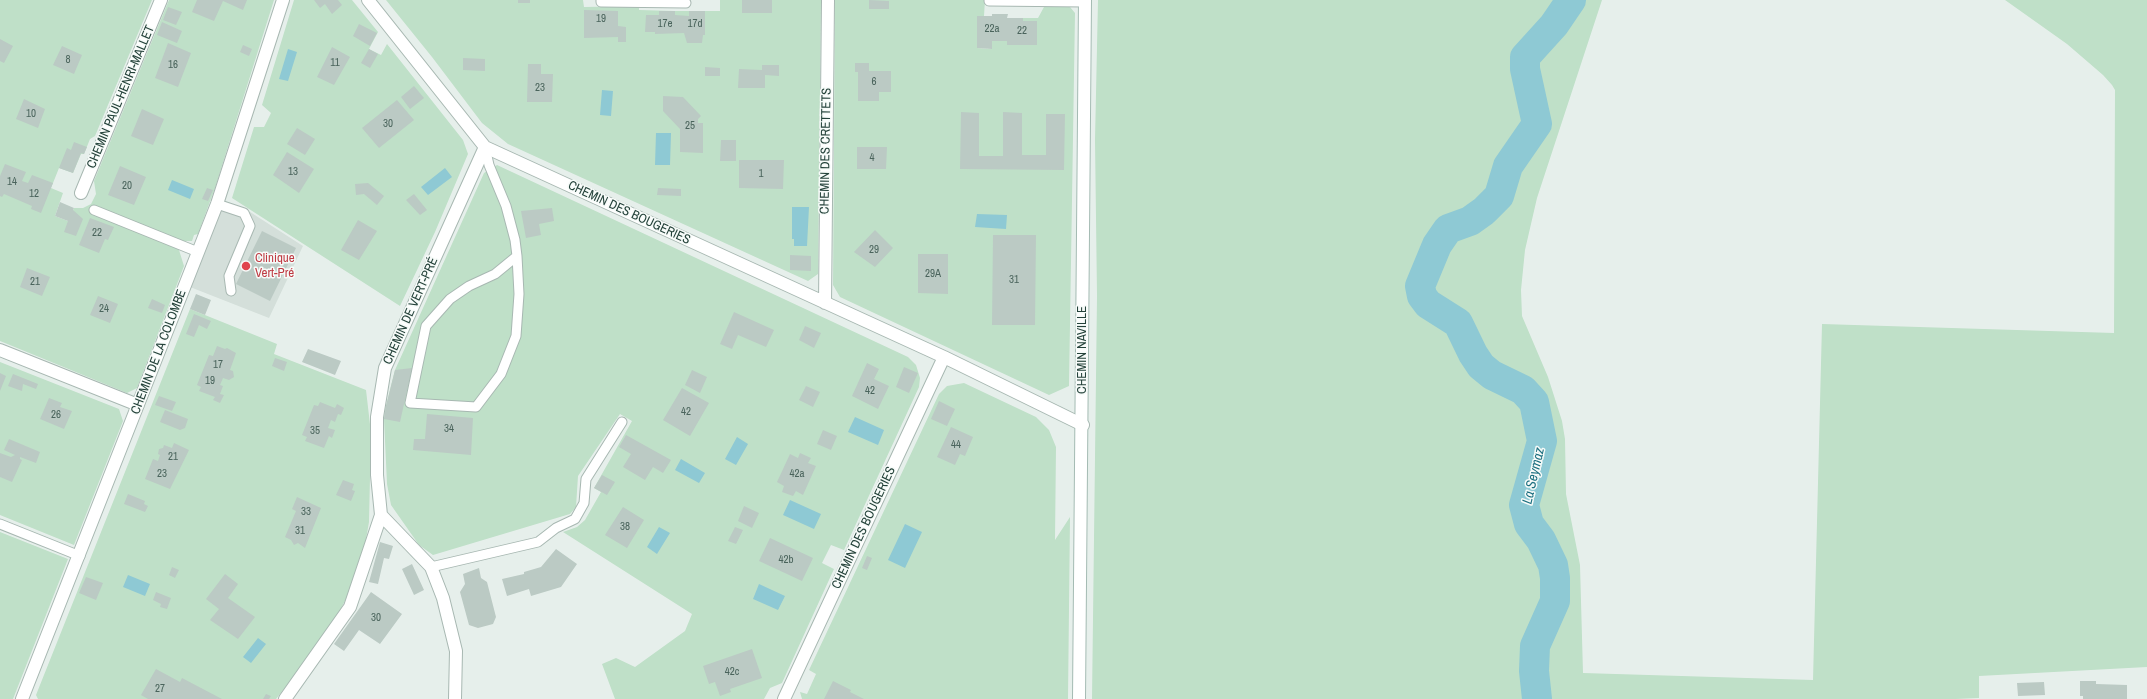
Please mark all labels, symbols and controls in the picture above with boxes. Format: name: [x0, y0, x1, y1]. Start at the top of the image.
house number: 19: [596, 12, 606, 26]
house number: 17e: [657, 17, 673, 31]
house number: 17d: [687, 17, 703, 31]
house number: 22a: [984, 22, 1000, 36]
street label: CHEMIN PAUL-HENRI-MALLET: [84, 23, 158, 171]
house number: 22: [1017, 24, 1027, 38]
house number: 8: [65, 53, 71, 67]
house number: 11: [330, 56, 340, 70]
house number: 16: [168, 58, 178, 72]
house number: 6: [871, 75, 877, 89]
house number: 23: [535, 81, 545, 95]
street label: CHEMIN DES CRETTETS: [817, 88, 835, 214]
house number: 10: [26, 107, 36, 121]
house number: 30: [383, 117, 393, 131]
house number: 25: [685, 119, 695, 133]
house number: 4: [869, 151, 875, 165]
house number: 13: [288, 165, 298, 179]
house number: 1: [758, 167, 764, 181]
house number: 14: [7, 175, 17, 189]
street label: CHEMIN DES BOUGERIES: [565, 178, 693, 248]
house number: 20: [122, 179, 132, 193]
house number: 12: [29, 187, 39, 201]
house number: 22: [92, 226, 102, 240]
house number: 29: [869, 243, 879, 257]
place label: Clinique Vert-Pré: [255, 251, 295, 282]
street label: CHEMIN DE VERT-PRÉ: [380, 255, 442, 367]
marker: Clinique Vert-Pré: [240, 260, 252, 272]
house number: 29A: [925, 267, 941, 281]
house number: 31: [1009, 273, 1019, 287]
house number: 21: [30, 275, 40, 289]
street label: CHEMIN DE LA COLOMBE: [128, 288, 190, 416]
house number: 24: [99, 302, 109, 316]
street label: CHEMIN NAVILLE: [1075, 306, 1091, 394]
house number: 17: [213, 358, 223, 372]
house number: 19: [205, 374, 215, 388]
house number: 42: [865, 384, 875, 398]
house number: 42: [681, 405, 691, 419]
house number: 26: [51, 408, 61, 422]
house number: 34: [444, 422, 454, 436]
house number: 35: [310, 424, 320, 438]
house number: 44: [951, 438, 961, 452]
water label: La Seymaz: [1519, 446, 1549, 506]
house number: 21: [168, 450, 178, 464]
street label: CHEMIN DES BOUGERIES: [829, 464, 899, 592]
house number: 23: [157, 467, 167, 481]
house number: 42a: [789, 467, 805, 481]
house number: 33: [301, 505, 311, 519]
house number: 38: [620, 520, 630, 534]
house number: 31: [295, 524, 305, 538]
house number: 42b: [778, 553, 794, 567]
house number: 30: [371, 611, 381, 625]
house number: 42c: [725, 665, 739, 679]
house number: 27: [155, 682, 165, 696]

